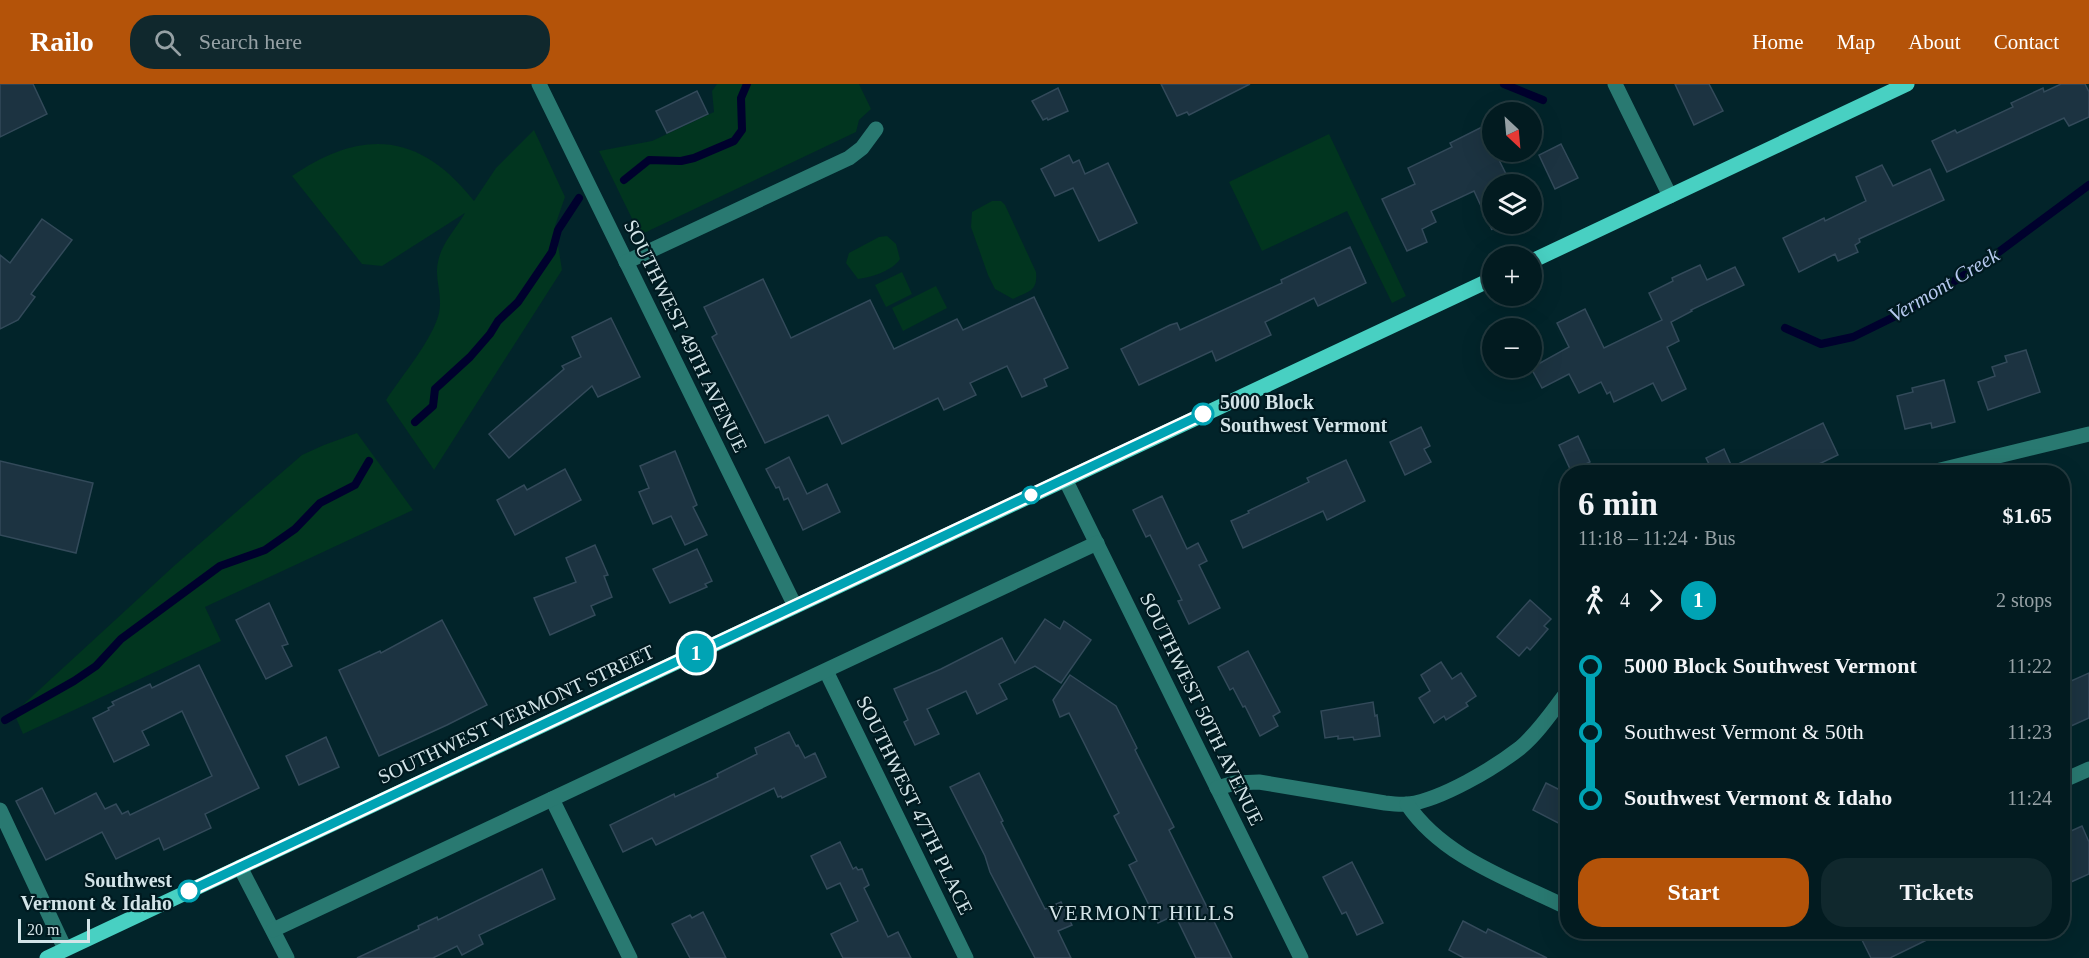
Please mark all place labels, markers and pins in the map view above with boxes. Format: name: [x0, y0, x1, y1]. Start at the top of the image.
place label: 5000 Block Southwest Vermont: [1220, 391, 1388, 436]
marker: 5000 Block Southwest Vermont: [1192, 403, 1214, 425]
unlabelled marker: [1022, 486, 1040, 504]
place label: Southwest Vermont & Idaho: [21, 869, 172, 914]
marker: Southwest Vermont & Idaho: [178, 880, 200, 902]

